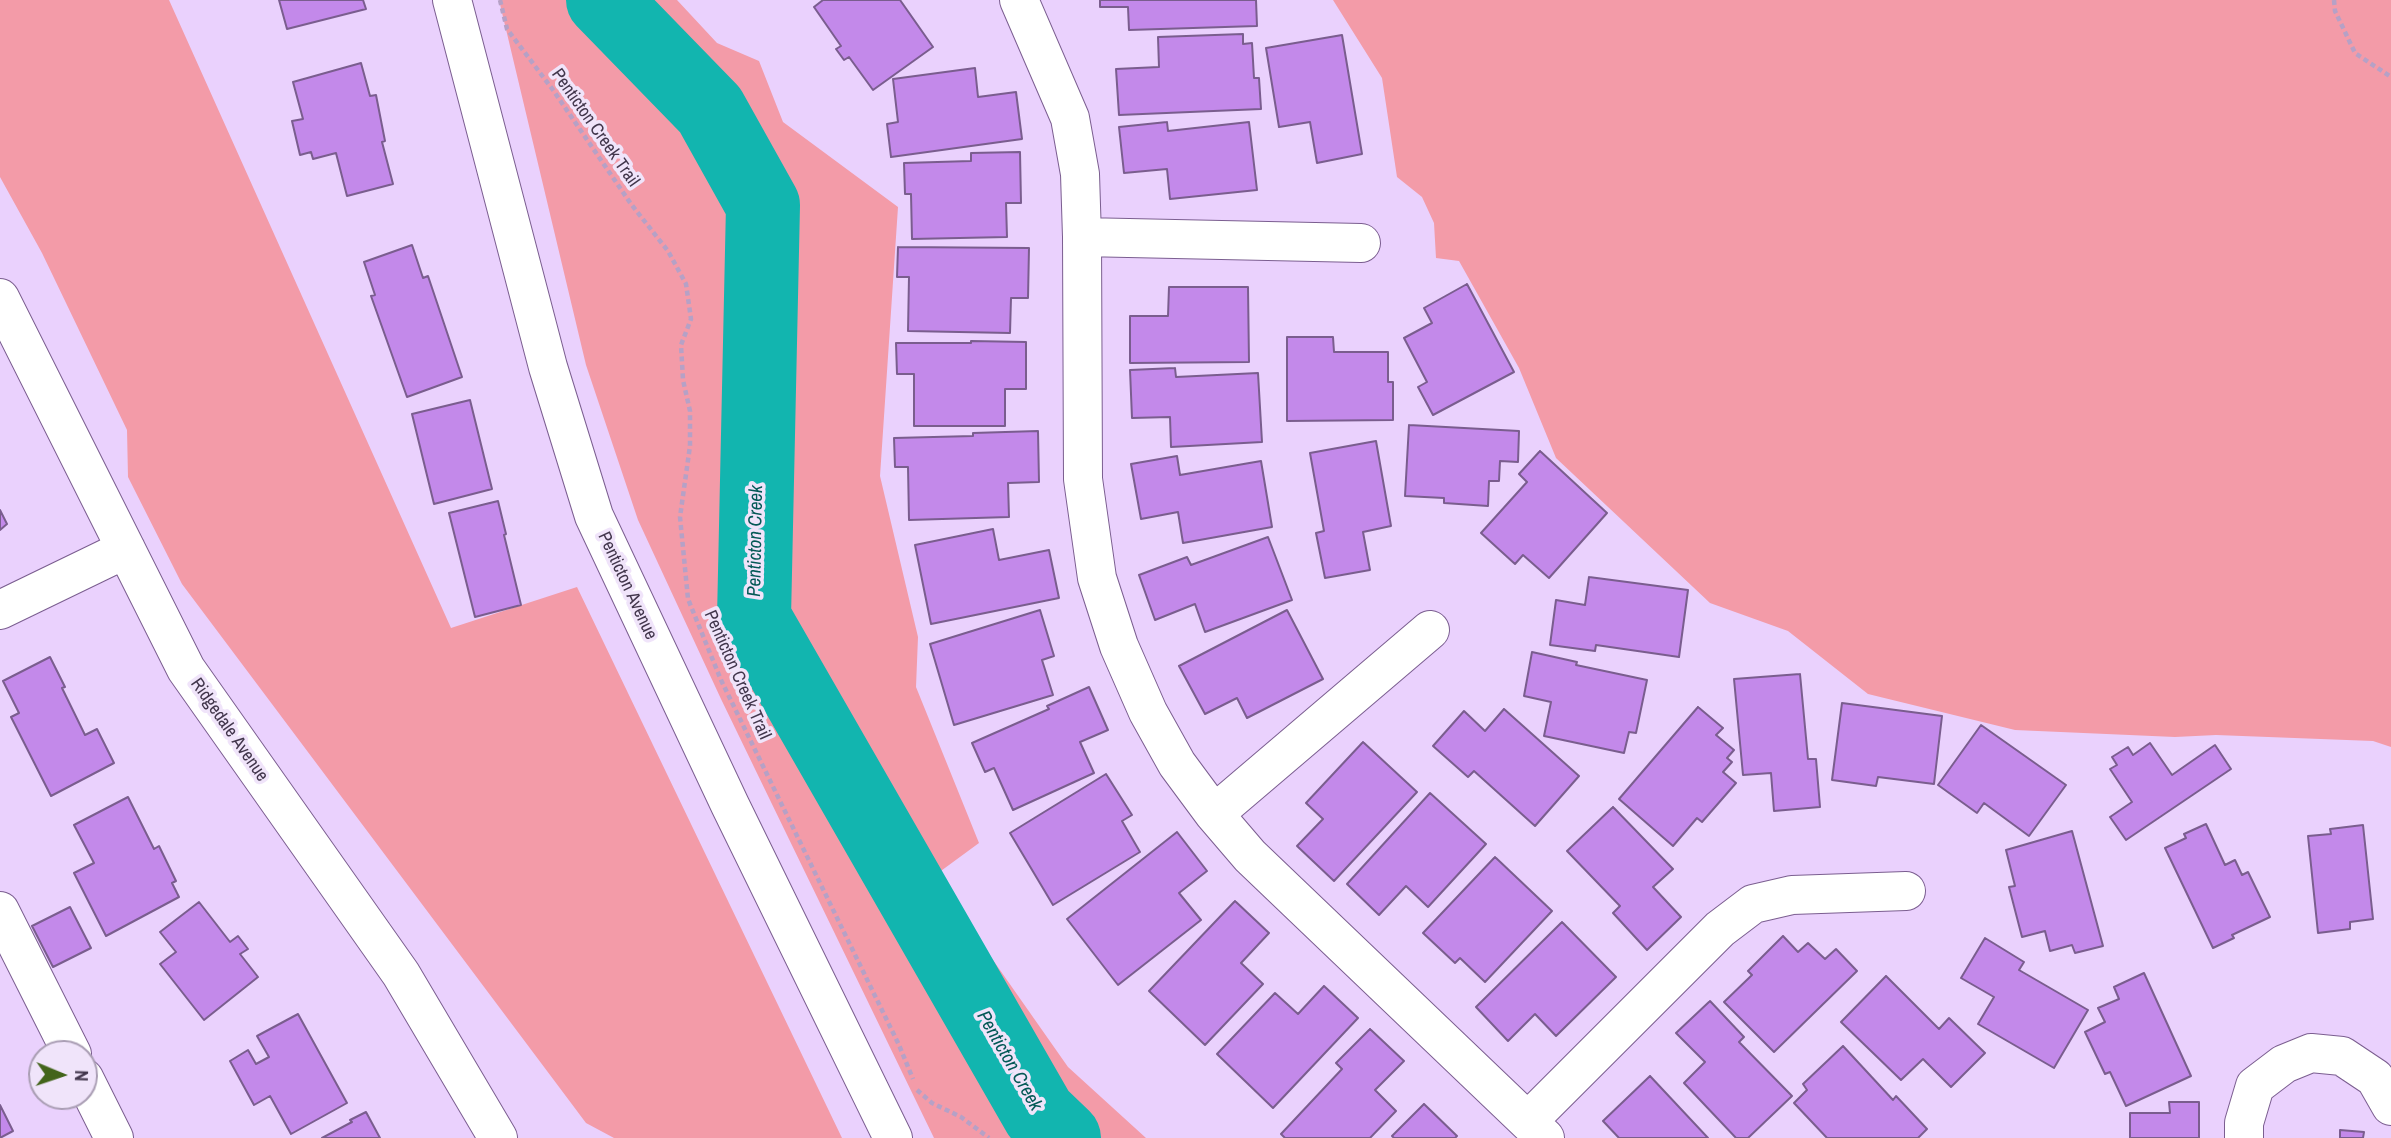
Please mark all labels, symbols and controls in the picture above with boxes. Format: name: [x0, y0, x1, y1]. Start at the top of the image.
street label: Penticton Creek Trail: [546, 65, 644, 191]
water label: Penticton Creek: [744, 485, 768, 597]
street label: Penticton Avenue: [593, 529, 661, 643]
street label: Penticton Creek Trail: [699, 607, 775, 743]
street label: Ridgedale Avenue: [185, 674, 273, 786]
water label: Penticton Creek: [971, 1007, 1047, 1115]
north arrow: [28, 1040, 98, 1110]
text: N: [69, 1070, 95, 1082]

